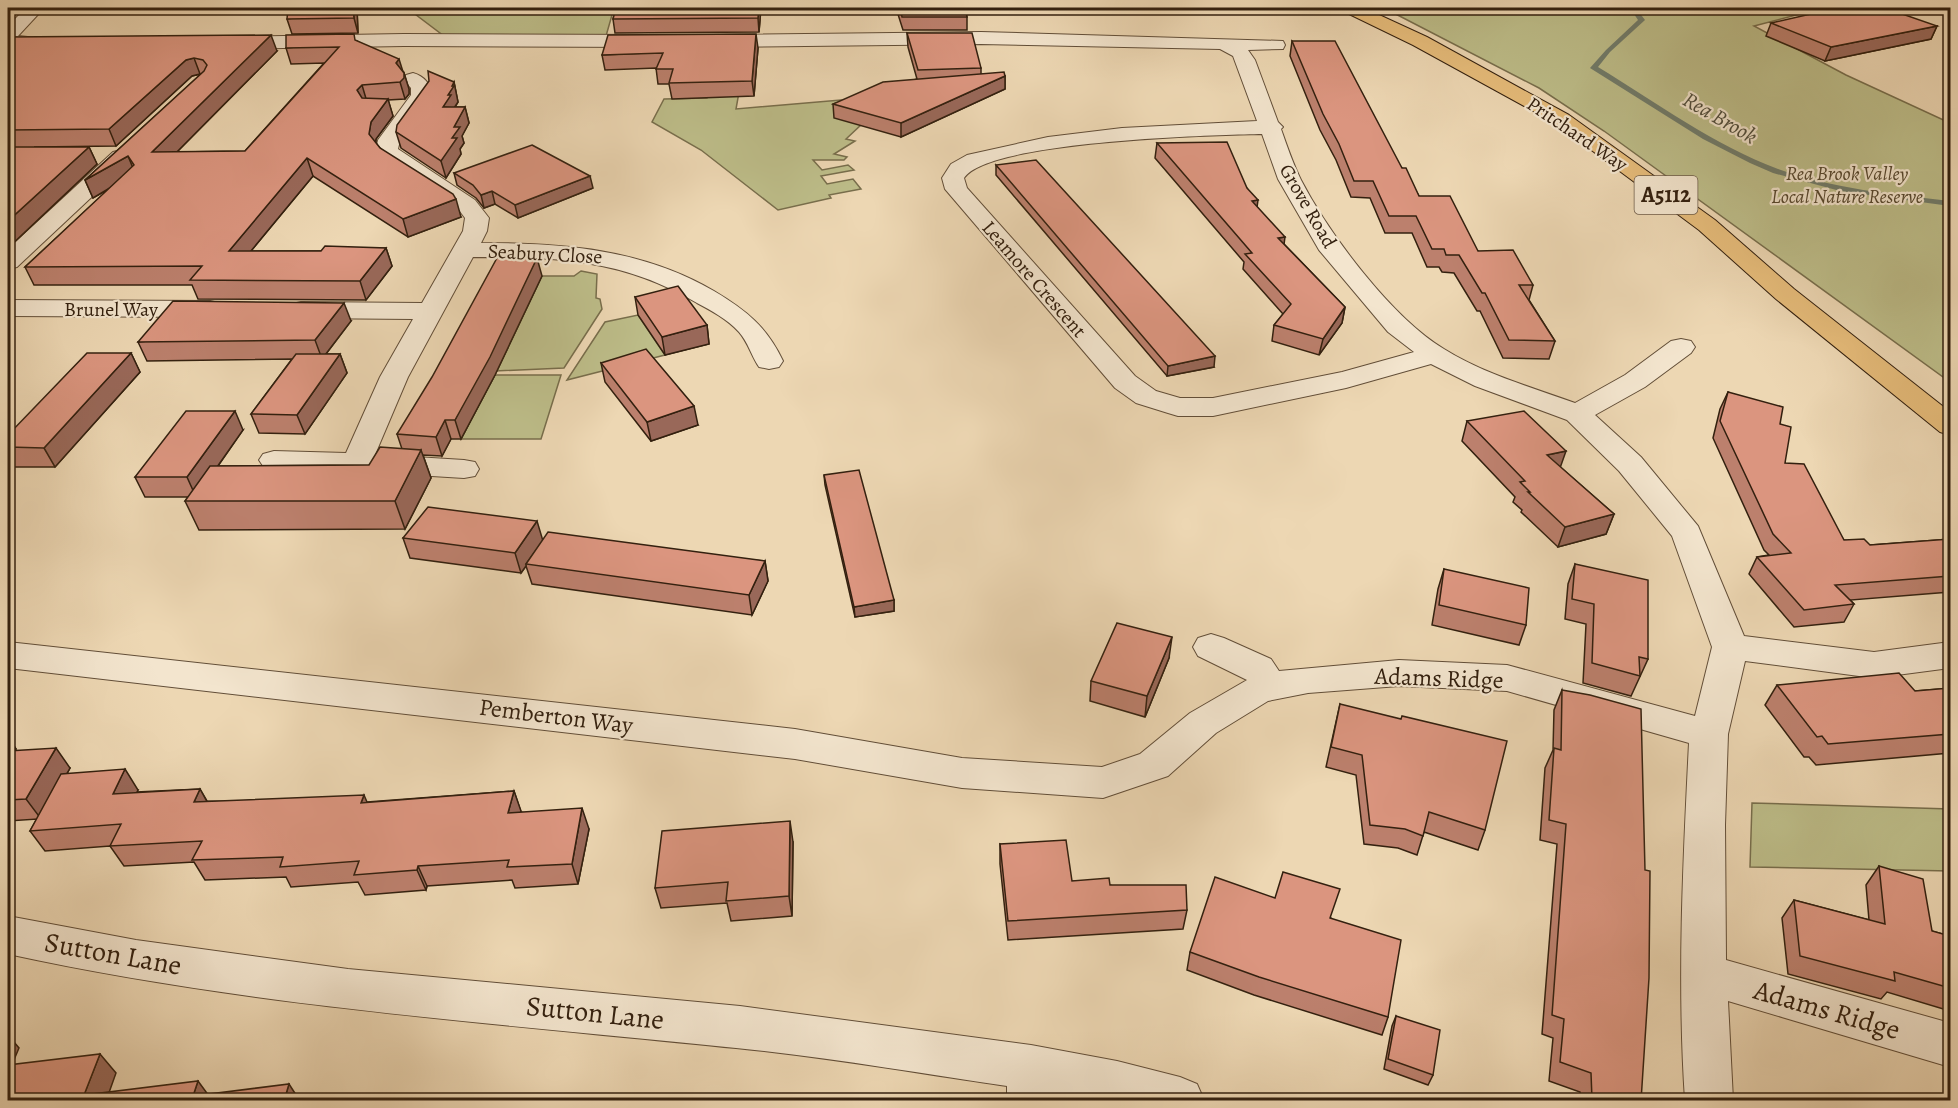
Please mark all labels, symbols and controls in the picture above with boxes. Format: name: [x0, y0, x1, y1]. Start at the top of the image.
water label: Rea Brook: [1677, 85, 1763, 151]
street label: Pritchard Way: [1521, 90, 1634, 178]
street label: Grove Road: [1273, 159, 1343, 253]
park label: Rea Brook Valley Local Nature Reserve: [1771, 160, 1923, 210]
road number: A5112: [1634, 176, 1698, 214]
street label: Leamore Crescent: [976, 215, 1093, 344]
street label: Seabury Close: [487, 238, 603, 270]
street label: Brunel Way: [64, 296, 159, 323]
street label: Adams Ridge: [1373, 660, 1504, 696]
street label: Pemberton Way: [477, 691, 635, 741]
street label: Sutton Lane: [42, 923, 184, 985]
street label: Adams Ridge: [1748, 971, 1905, 1049]
street label: Sutton Lane: [524, 987, 666, 1039]

